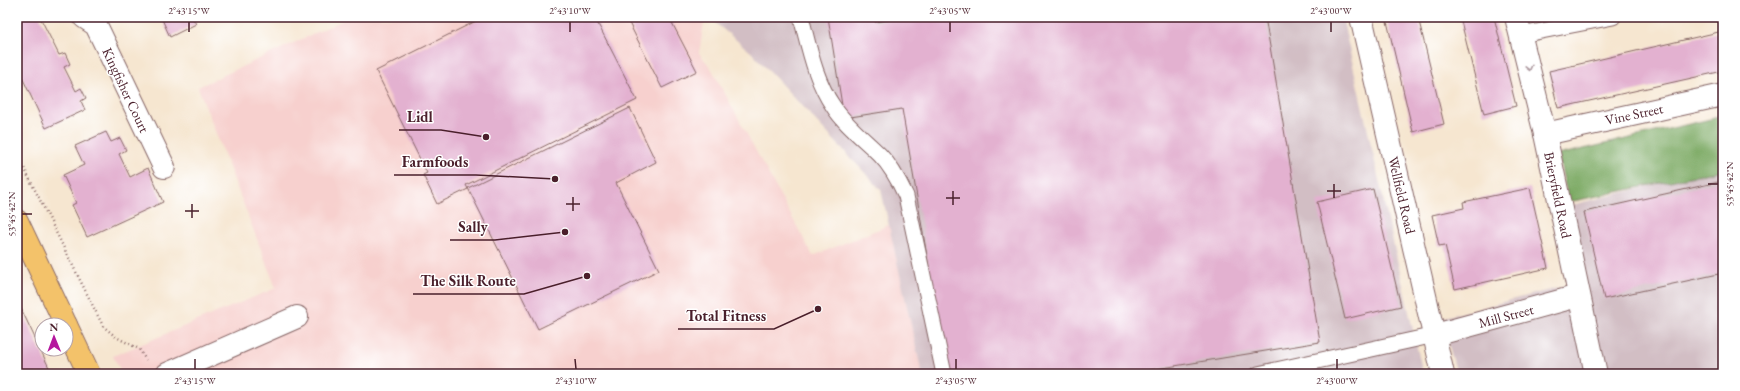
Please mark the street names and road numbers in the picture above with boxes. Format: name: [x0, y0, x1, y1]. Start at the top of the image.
street label: Kingfisher Court: [98, 45, 154, 136]
street label: Vine Street: [1603, 99, 1665, 129]
street label: Brieryfield Road: [1540, 150, 1576, 241]
street label: Wellfield Road: [1384, 155, 1420, 236]
street label: Mill Street: [1476, 300, 1536, 332]

